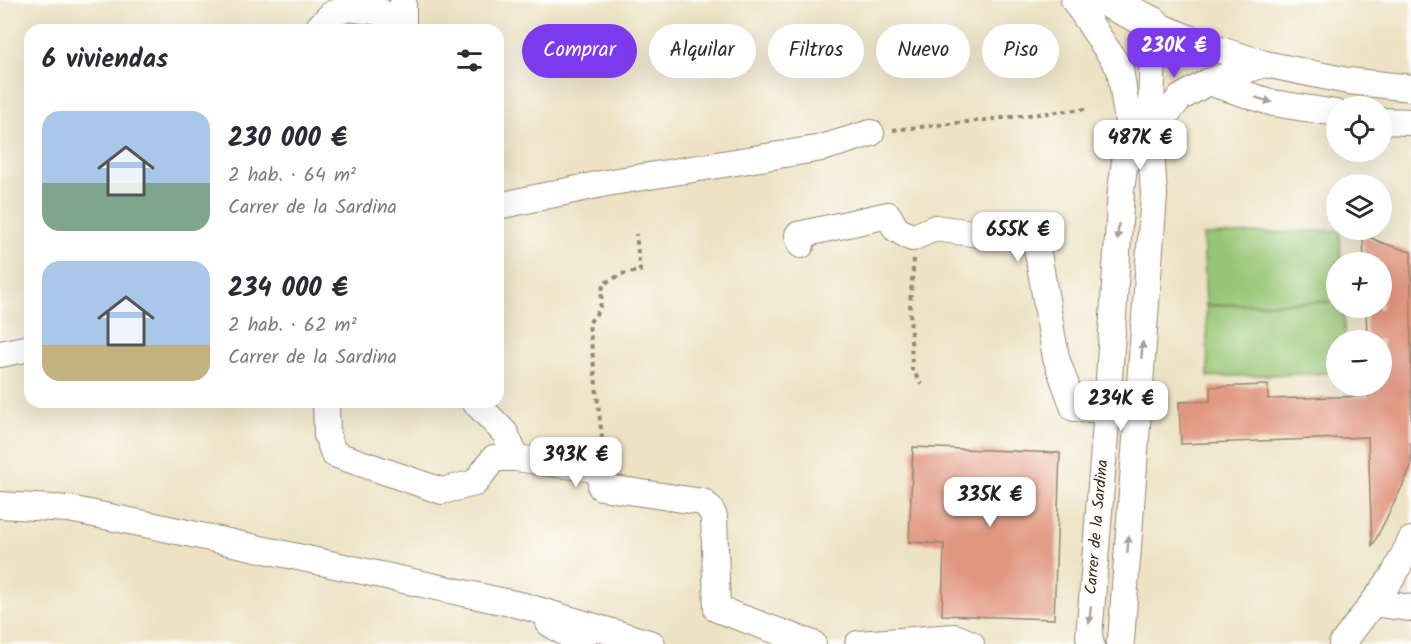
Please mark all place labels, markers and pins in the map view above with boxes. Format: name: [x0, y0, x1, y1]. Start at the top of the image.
pin: 230K €: [1125, 28, 1223, 79]
pin: 487K €: [1091, 120, 1189, 171]
pin: 655K €: [969, 212, 1067, 263]
pin: 234K €: [1072, 381, 1170, 432]
pin: 393K €: [527, 437, 625, 488]
pin: 335K €: [941, 477, 1039, 528]

